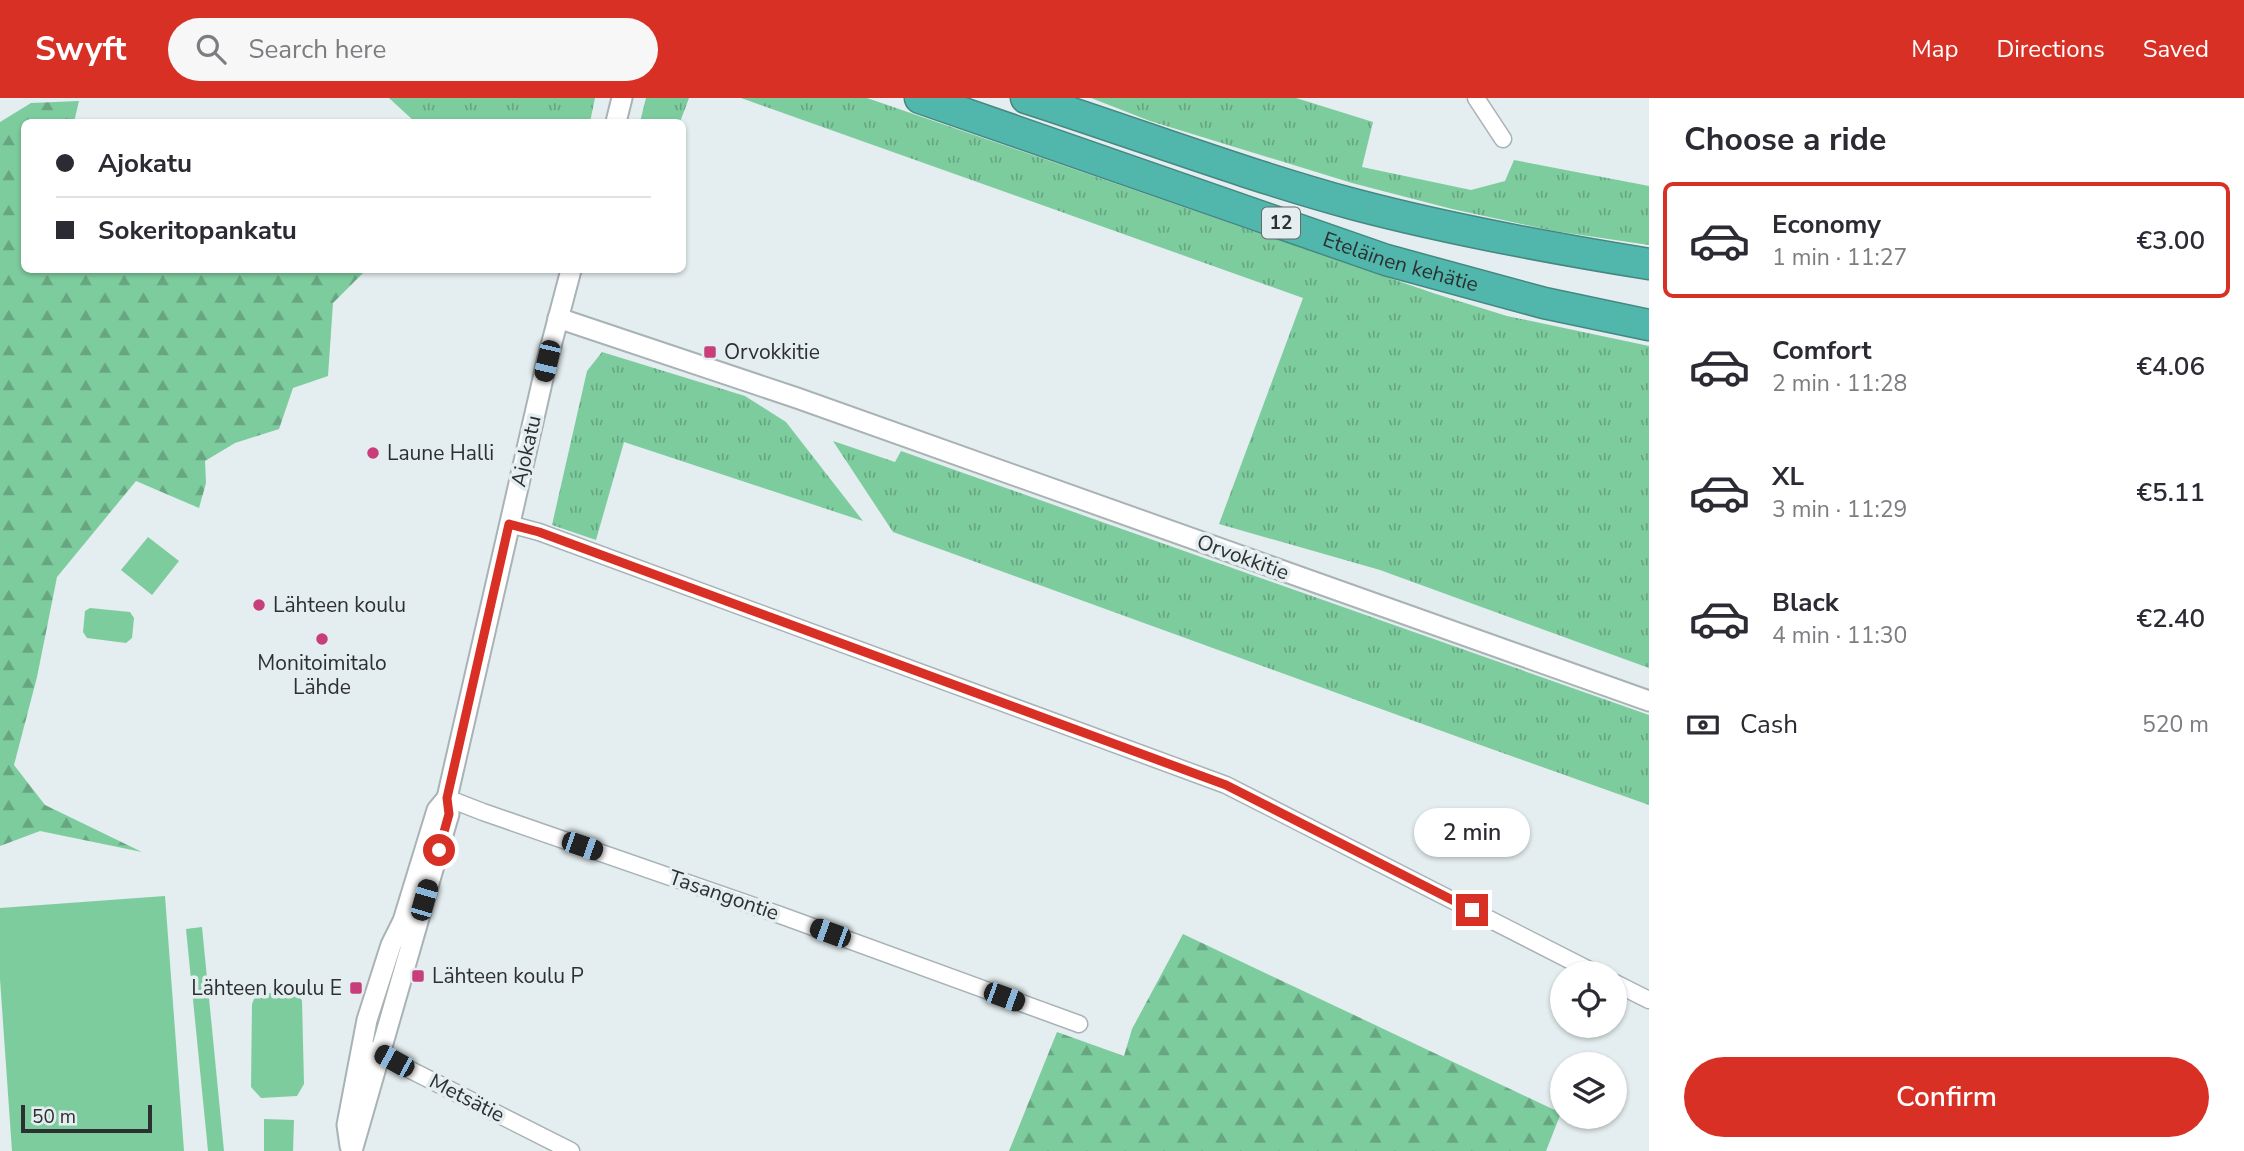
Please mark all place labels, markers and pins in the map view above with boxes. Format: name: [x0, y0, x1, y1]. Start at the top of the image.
place label: Orvokkitie: [724, 338, 820, 366]
marker: Orvokkitie: [702, 344, 718, 360]
place label: Laune Halli: [387, 439, 494, 467]
marker: Laune Halli: [365, 445, 381, 461]
place label: Lähteen koulu: [273, 591, 406, 619]
marker: Lähteen koulu: [251, 597, 267, 613]
marker: Monitoimitalo Lähde: [314, 631, 330, 647]
place label: Monitoimitalo Lähde: [257, 649, 387, 701]
place label: Lähteen koulu P: [432, 962, 584, 990]
marker: Lähteen koulu P: [410, 968, 426, 984]
place label: Lähteen koulu E: [191, 974, 342, 1002]
marker: Lähteen koulu E: [348, 980, 364, 996]

